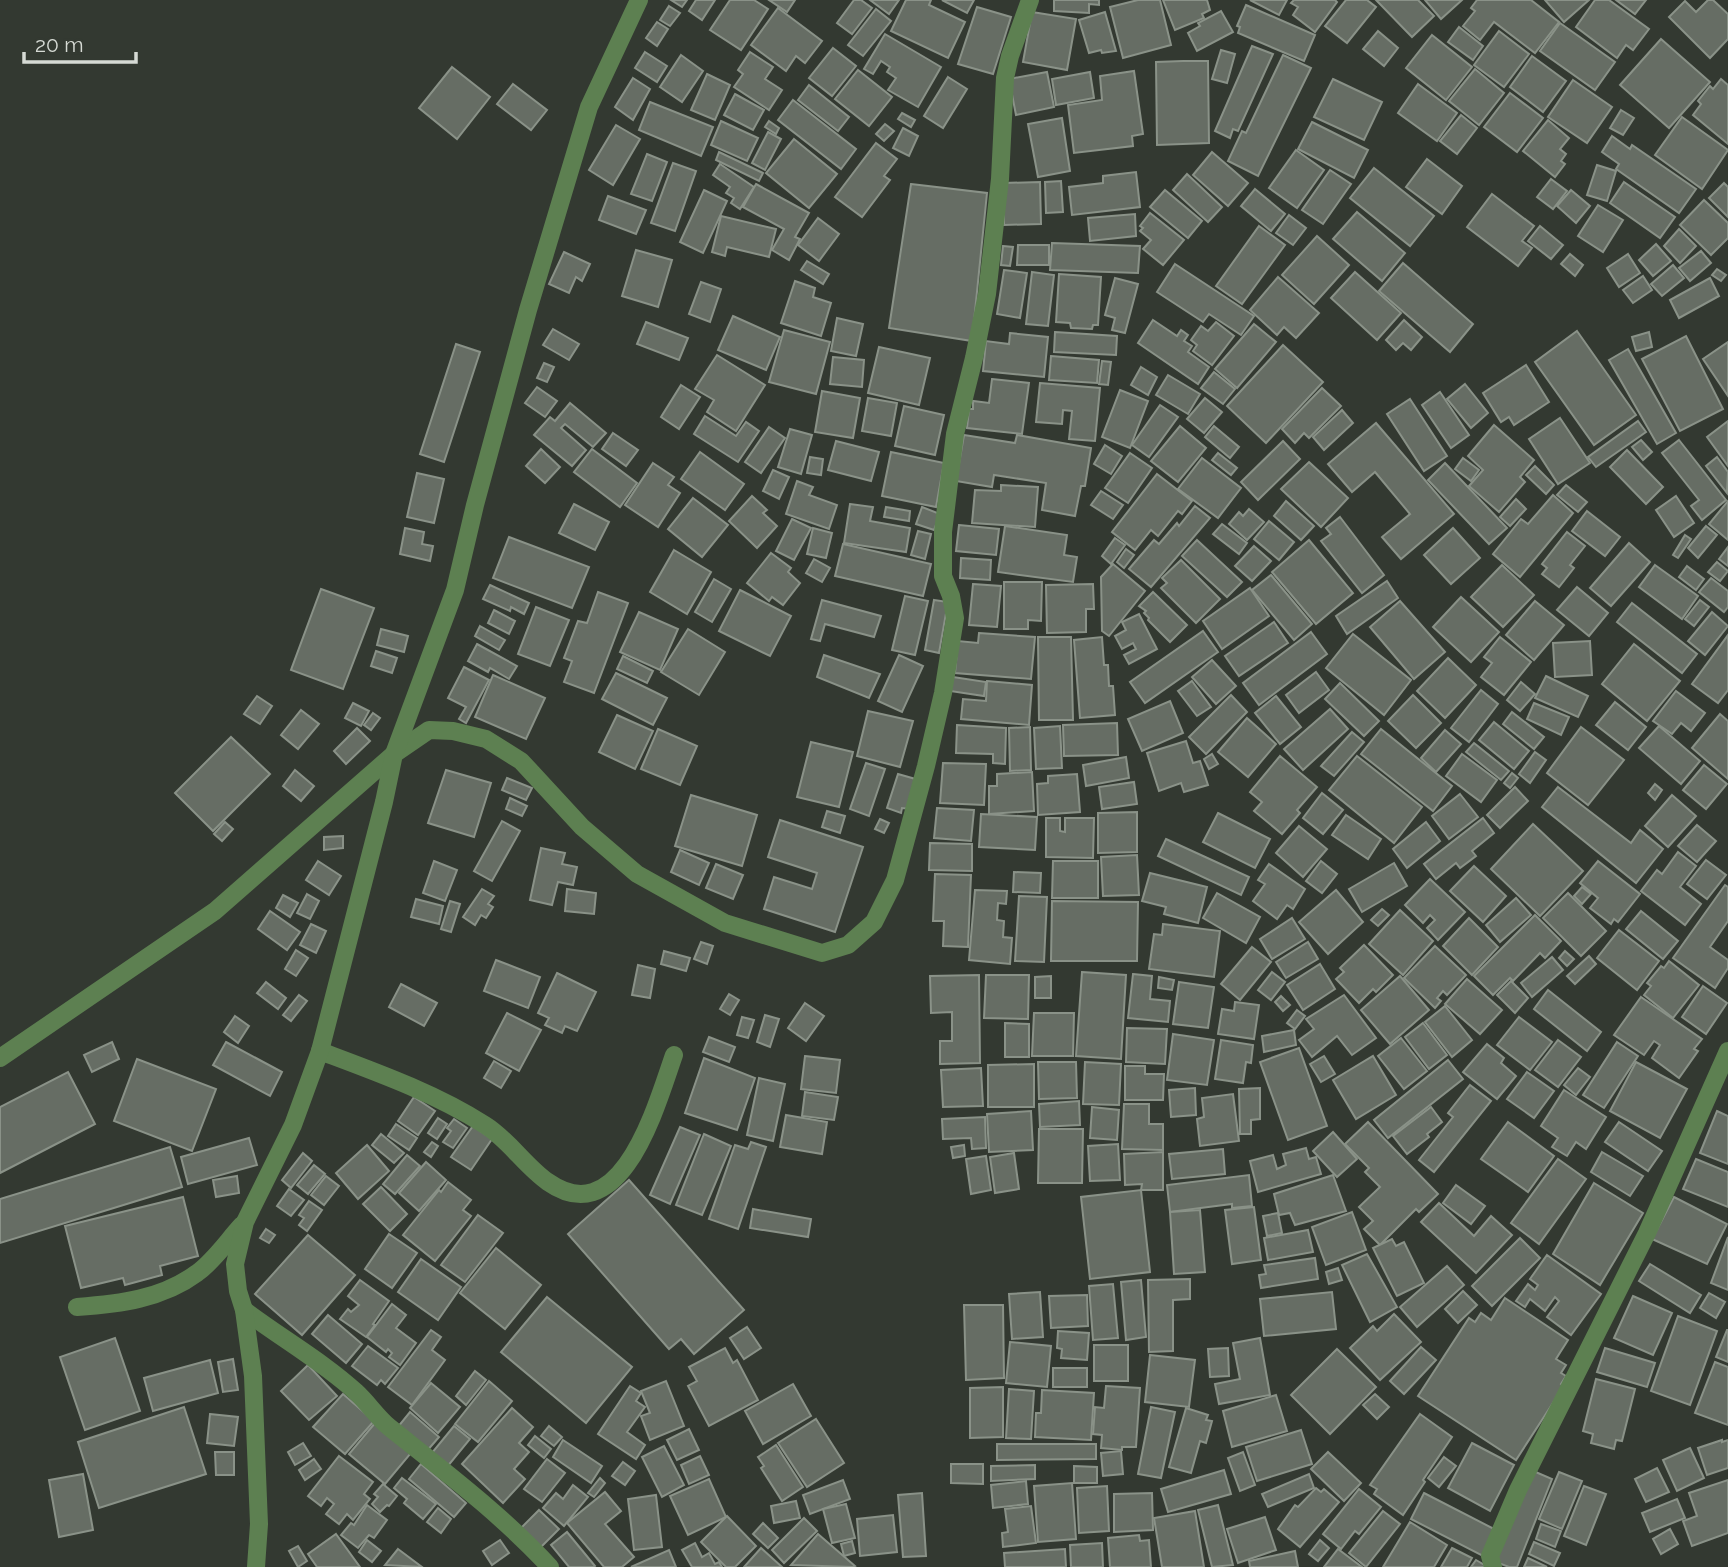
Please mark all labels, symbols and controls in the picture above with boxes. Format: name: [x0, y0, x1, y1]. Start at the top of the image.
scale bar: [24, 21, 136, 65]
text: 20 m: [35, 32, 83, 57]

